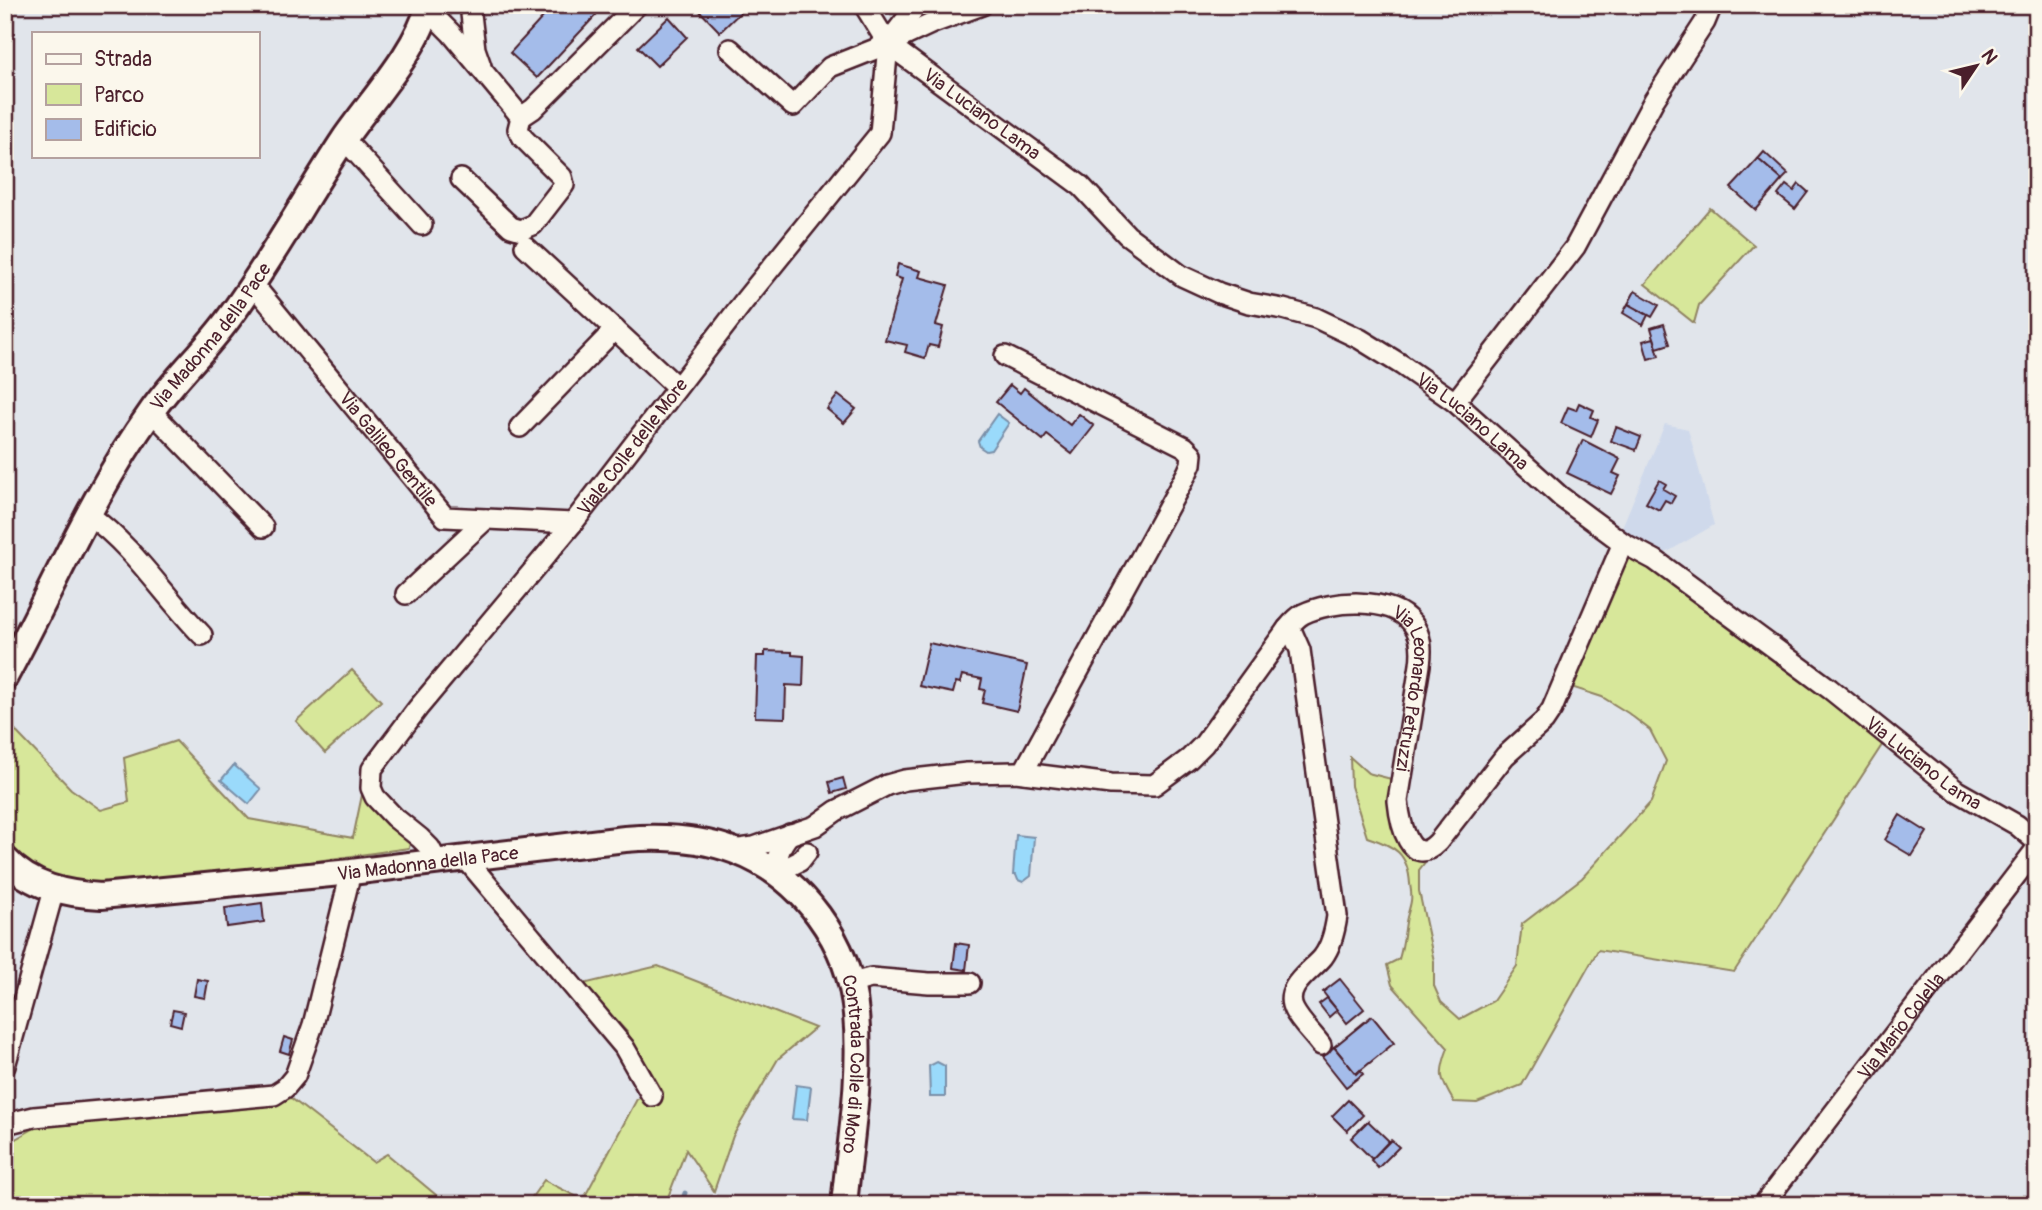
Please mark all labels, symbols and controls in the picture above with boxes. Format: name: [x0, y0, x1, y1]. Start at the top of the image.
legend: [32, 32, 259, 158]
north arrow: [1940, 32, 2010, 102]
text: N: [1976, 45, 2003, 69]
text: Strada: [94, 46, 152, 73]
street label: Via Luciano Lama: [918, 63, 1045, 165]
text: Parco: [94, 82, 144, 109]
text: Edificio: [94, 116, 157, 143]
street label: Via Madonna della Pace: [145, 258, 277, 416]
street label: Via Luciano Lama: [1411, 368, 1534, 476]
street label: Viale Colle delle More: [572, 373, 694, 521]
street label: Via Galileo Gentile: [333, 387, 443, 513]
street label: Via Leonardo Petruzzi: [1388, 600, 1432, 773]
street label: Via Luciano Lama: [1860, 711, 1986, 816]
street label: Via Madonna della Pace: [336, 841, 520, 886]
street label: Via Mario Colella: [1853, 968, 1950, 1085]
street label: Contrada Colle di Moro: [836, 972, 869, 1155]

